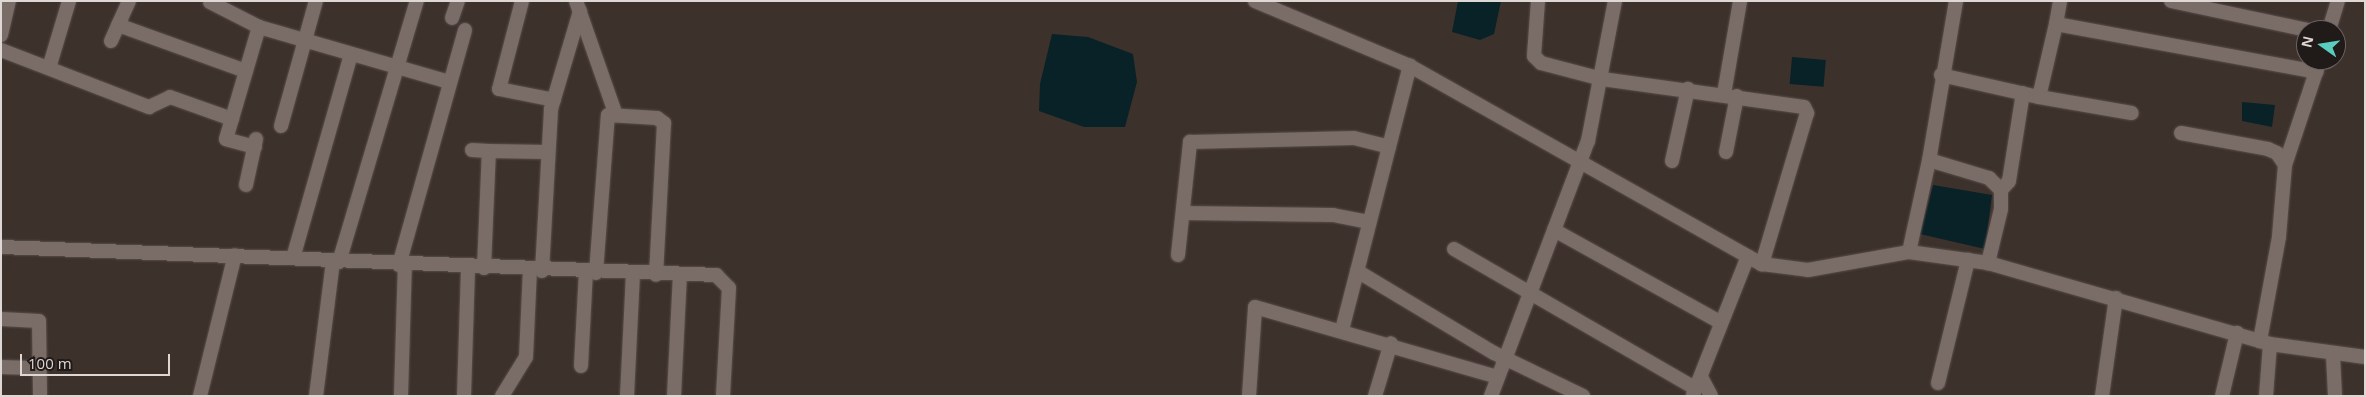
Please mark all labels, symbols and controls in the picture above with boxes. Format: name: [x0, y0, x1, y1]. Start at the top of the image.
north arrow: [2296, 20, 2346, 70]
text: N: [2296, 34, 2317, 49]
scale bar: [22, 344, 172, 376]
text: 100 m: [28, 353, 72, 373]

